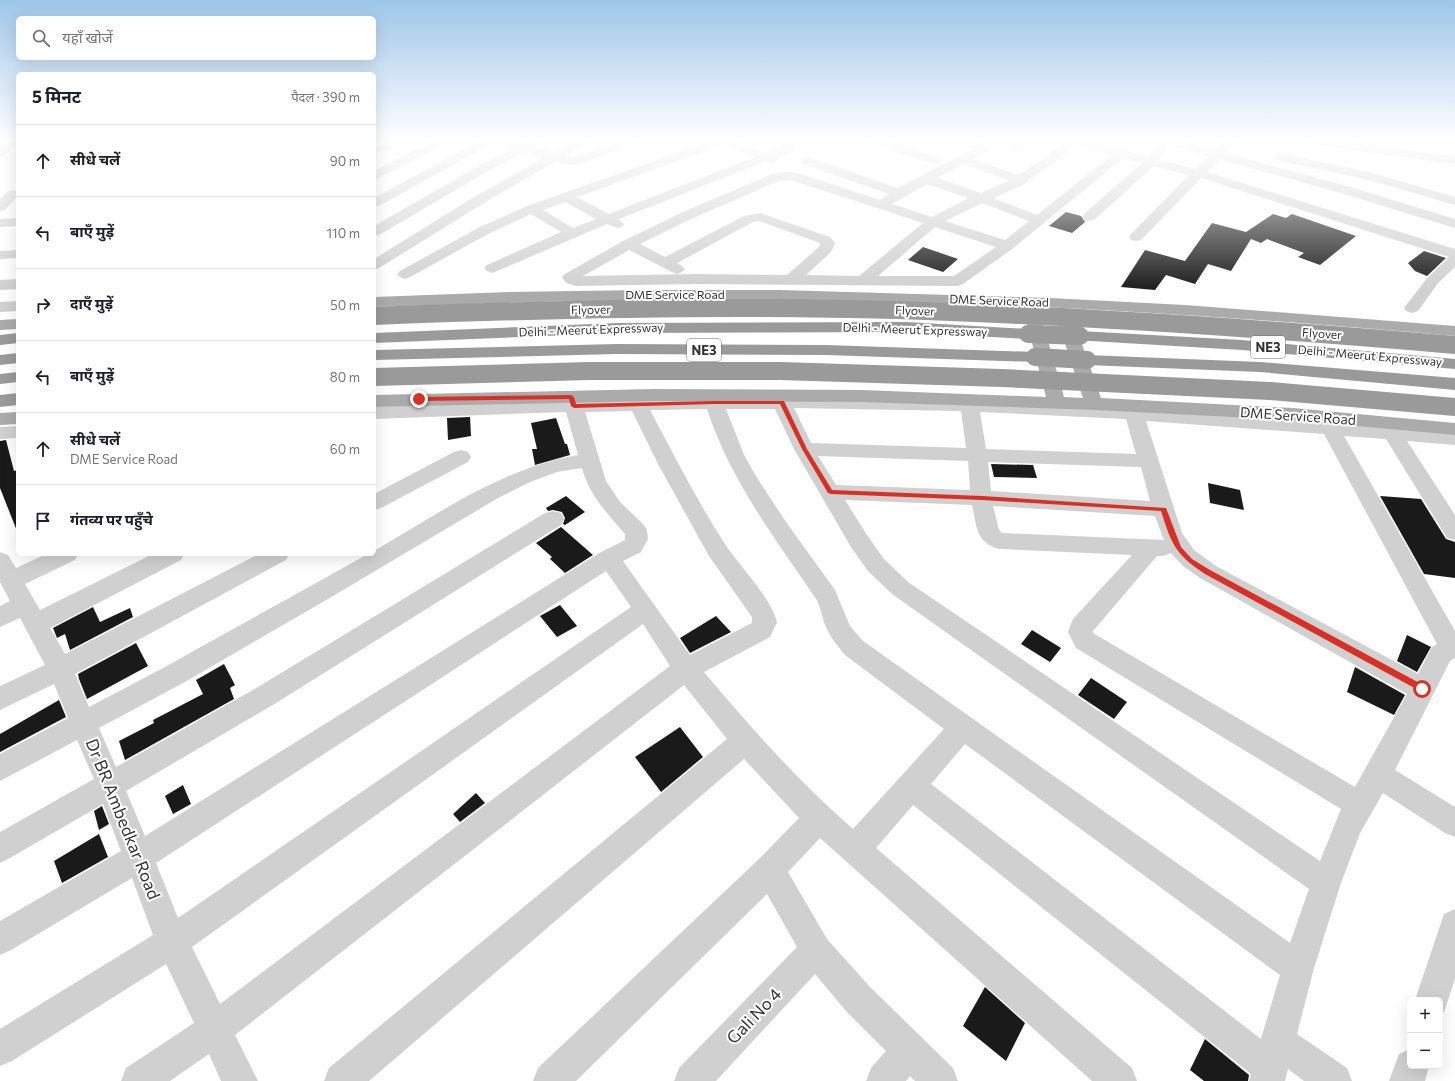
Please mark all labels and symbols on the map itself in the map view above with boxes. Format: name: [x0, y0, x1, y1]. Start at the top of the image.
street label: DME Service Road: [625, 287, 725, 301]
street label: DME Service Road: [949, 291, 1049, 309]
street label: Flyover: [571, 302, 611, 316]
street label: Flyover: [895, 302, 935, 318]
street label: Delhi - Meerut Expressway: [518, 319, 664, 339]
street label: Delhi - Meerut Expressway: [842, 319, 988, 339]
street label: Flyover: [1302, 325, 1343, 341]
road number: NE3: [1251, 336, 1285, 358]
road number: NE3: [687, 339, 721, 361]
street label: Delhi - Meerut Expressway: [1297, 342, 1443, 368]
route end: [410, 390, 428, 408]
street label: DME Service Road: [1240, 403, 1357, 428]
route start: [1413, 680, 1431, 698]
street label: Dr BR Ambedkar Road: [82, 735, 165, 902]
street label: Gali No 4: [722, 983, 785, 1048]

